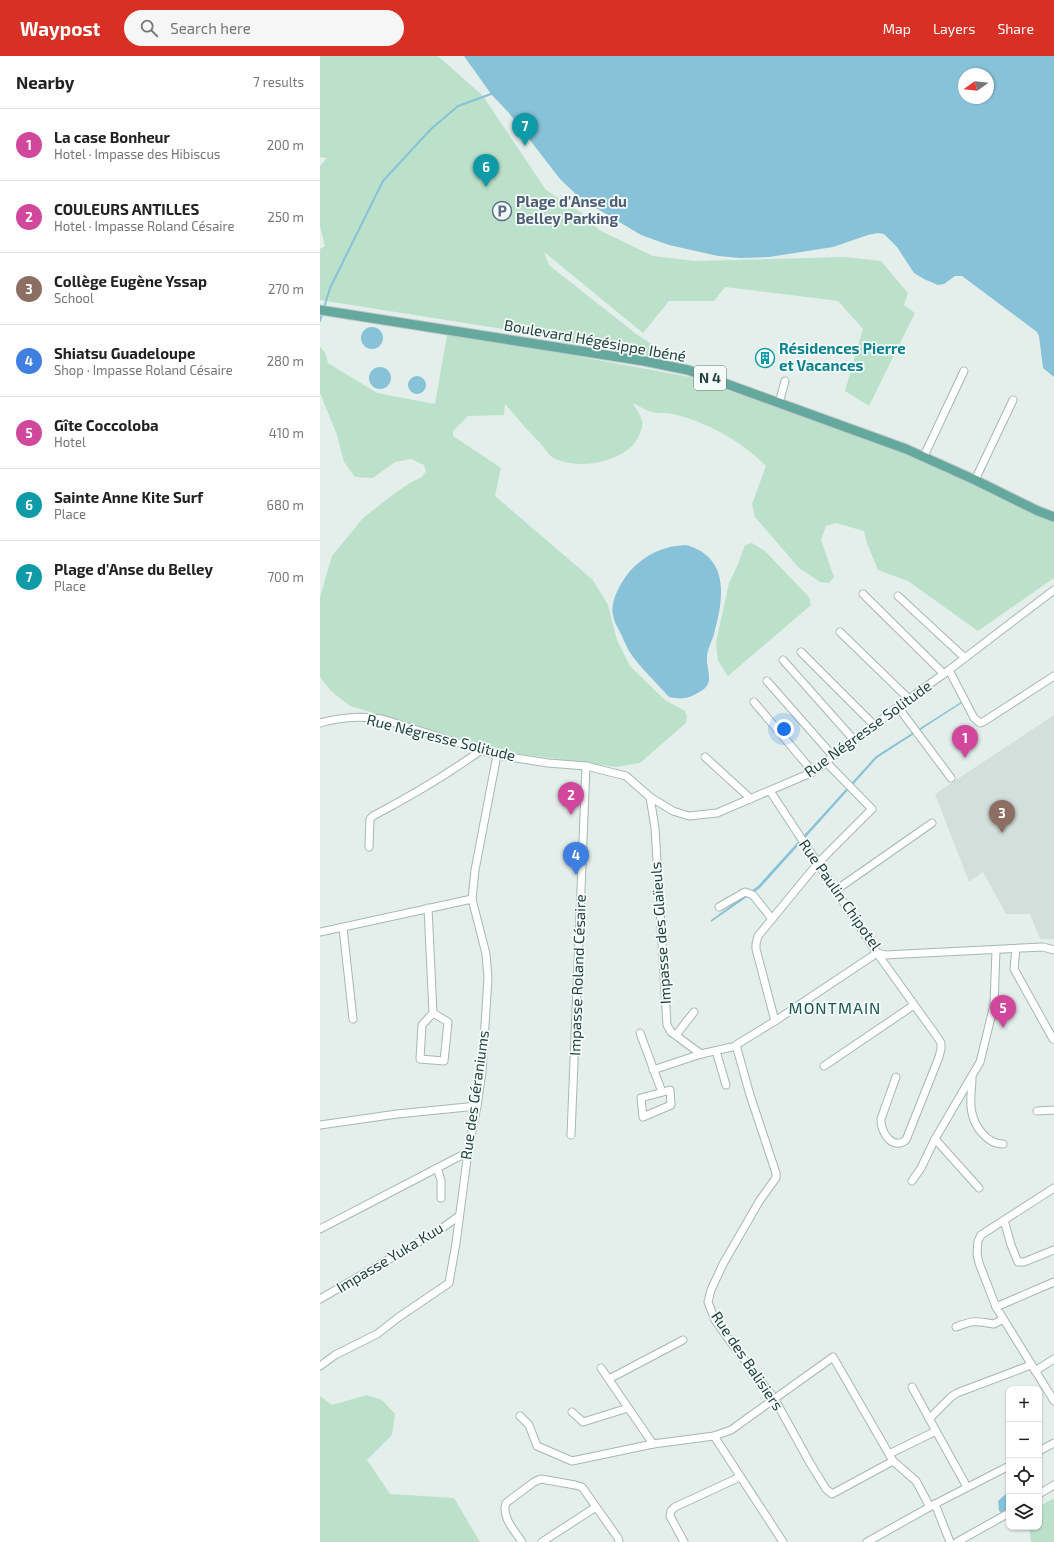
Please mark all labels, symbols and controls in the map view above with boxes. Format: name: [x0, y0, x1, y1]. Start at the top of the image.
search box: [124, 10, 404, 46]
text: Waypost: [20, 17, 100, 40]
icon: search: [138, 17, 160, 39]
text: Search here: [170, 19, 251, 37]
text: Map: [883, 20, 911, 37]
text: Layers: [933, 20, 975, 37]
text: Share: [997, 20, 1034, 37]
north arrow: [958, 68, 994, 104]
text: Nearby: [16, 72, 74, 92]
text: 7 results: [253, 74, 304, 90]
pin: 7: [512, 113, 538, 146]
text: La case Bonheur: [54, 128, 170, 146]
text: 1: [26, 137, 32, 153]
text: 200 m: [267, 137, 304, 153]
text: Hotel · Impasse des Hibiscus: [54, 146, 220, 162]
pin: 6: [473, 154, 499, 187]
place label: Plage d'Anse du Belley Parking: [516, 192, 627, 228]
text: COULEURS ANTILLES: [54, 200, 199, 218]
parking icon: Plage d'Anse du Belley Parking: [491, 200, 513, 222]
text: 2: [25, 209, 33, 225]
text: 250 m: [268, 209, 304, 225]
text: Hotel · Impasse Roland Césaire: [54, 218, 235, 234]
text: Collège Eugène Yssap: [54, 272, 207, 290]
text: 3: [25, 281, 33, 297]
text: 270 m: [268, 281, 304, 297]
text: School: [54, 290, 94, 306]
street label: Boulevard Hégésippe Ibéné: [503, 315, 688, 365]
place label: Résidences Pierre et Vacances: [779, 339, 906, 374]
text: Shiatsu Guadeloupe: [54, 344, 195, 362]
building icon: Résidences Pierre et Vacances: [754, 347, 776, 369]
text: 4: [25, 353, 33, 369]
text: 280 m: [267, 353, 304, 369]
text: Shop · Impasse Roland Césaire: [54, 362, 233, 378]
road number: N 4: [694, 366, 726, 390]
text: Gîte Coccoloba: [54, 416, 159, 434]
text: 5: [25, 425, 33, 441]
text: 410 m: [269, 425, 304, 441]
text: Hotel: [54, 434, 86, 450]
text: Sainte Anne Kite Surf: [54, 488, 203, 506]
text: 6: [25, 497, 33, 513]
text: 680 m: [267, 497, 304, 513]
text: Place: [54, 506, 86, 522]
text: Plage d'Anse du Belley: [54, 560, 213, 578]
text: 7: [26, 569, 32, 585]
text: 700 m: [267, 569, 304, 585]
text: Place: [54, 578, 86, 594]
street label: Rue Négresse Solitude: [800, 676, 934, 780]
street label: Rue Négresse Solitude: [365, 710, 518, 764]
your location: [774, 719, 794, 739]
pin: 1: [952, 725, 978, 758]
pin: 2: [558, 782, 584, 815]
pin: 3: [989, 800, 1015, 833]
street label: Rue Paulin Chipotel: [796, 835, 886, 954]
pin: 4: [563, 842, 589, 875]
street label: Impasse des Glaïeuls: [646, 861, 674, 1005]
street label: Impasse Roland Césaire: [565, 894, 589, 1056]
pin: 5: [990, 995, 1016, 1028]
district label: MONTMAIN: [789, 998, 881, 1017]
street label: Rue des Géraniums: [456, 1029, 492, 1161]
street label: Impasse Yuka Kuu: [333, 1218, 446, 1296]
street label: Rue des Balisiers: [708, 1307, 788, 1413]
map controls: [1006, 1386, 1042, 1530]
button: +: [1006, 1386, 1042, 1422]
button: −: [1006, 1422, 1042, 1458]
button: locate: [1006, 1458, 1042, 1494]
button: layers: [1006, 1494, 1042, 1530]

